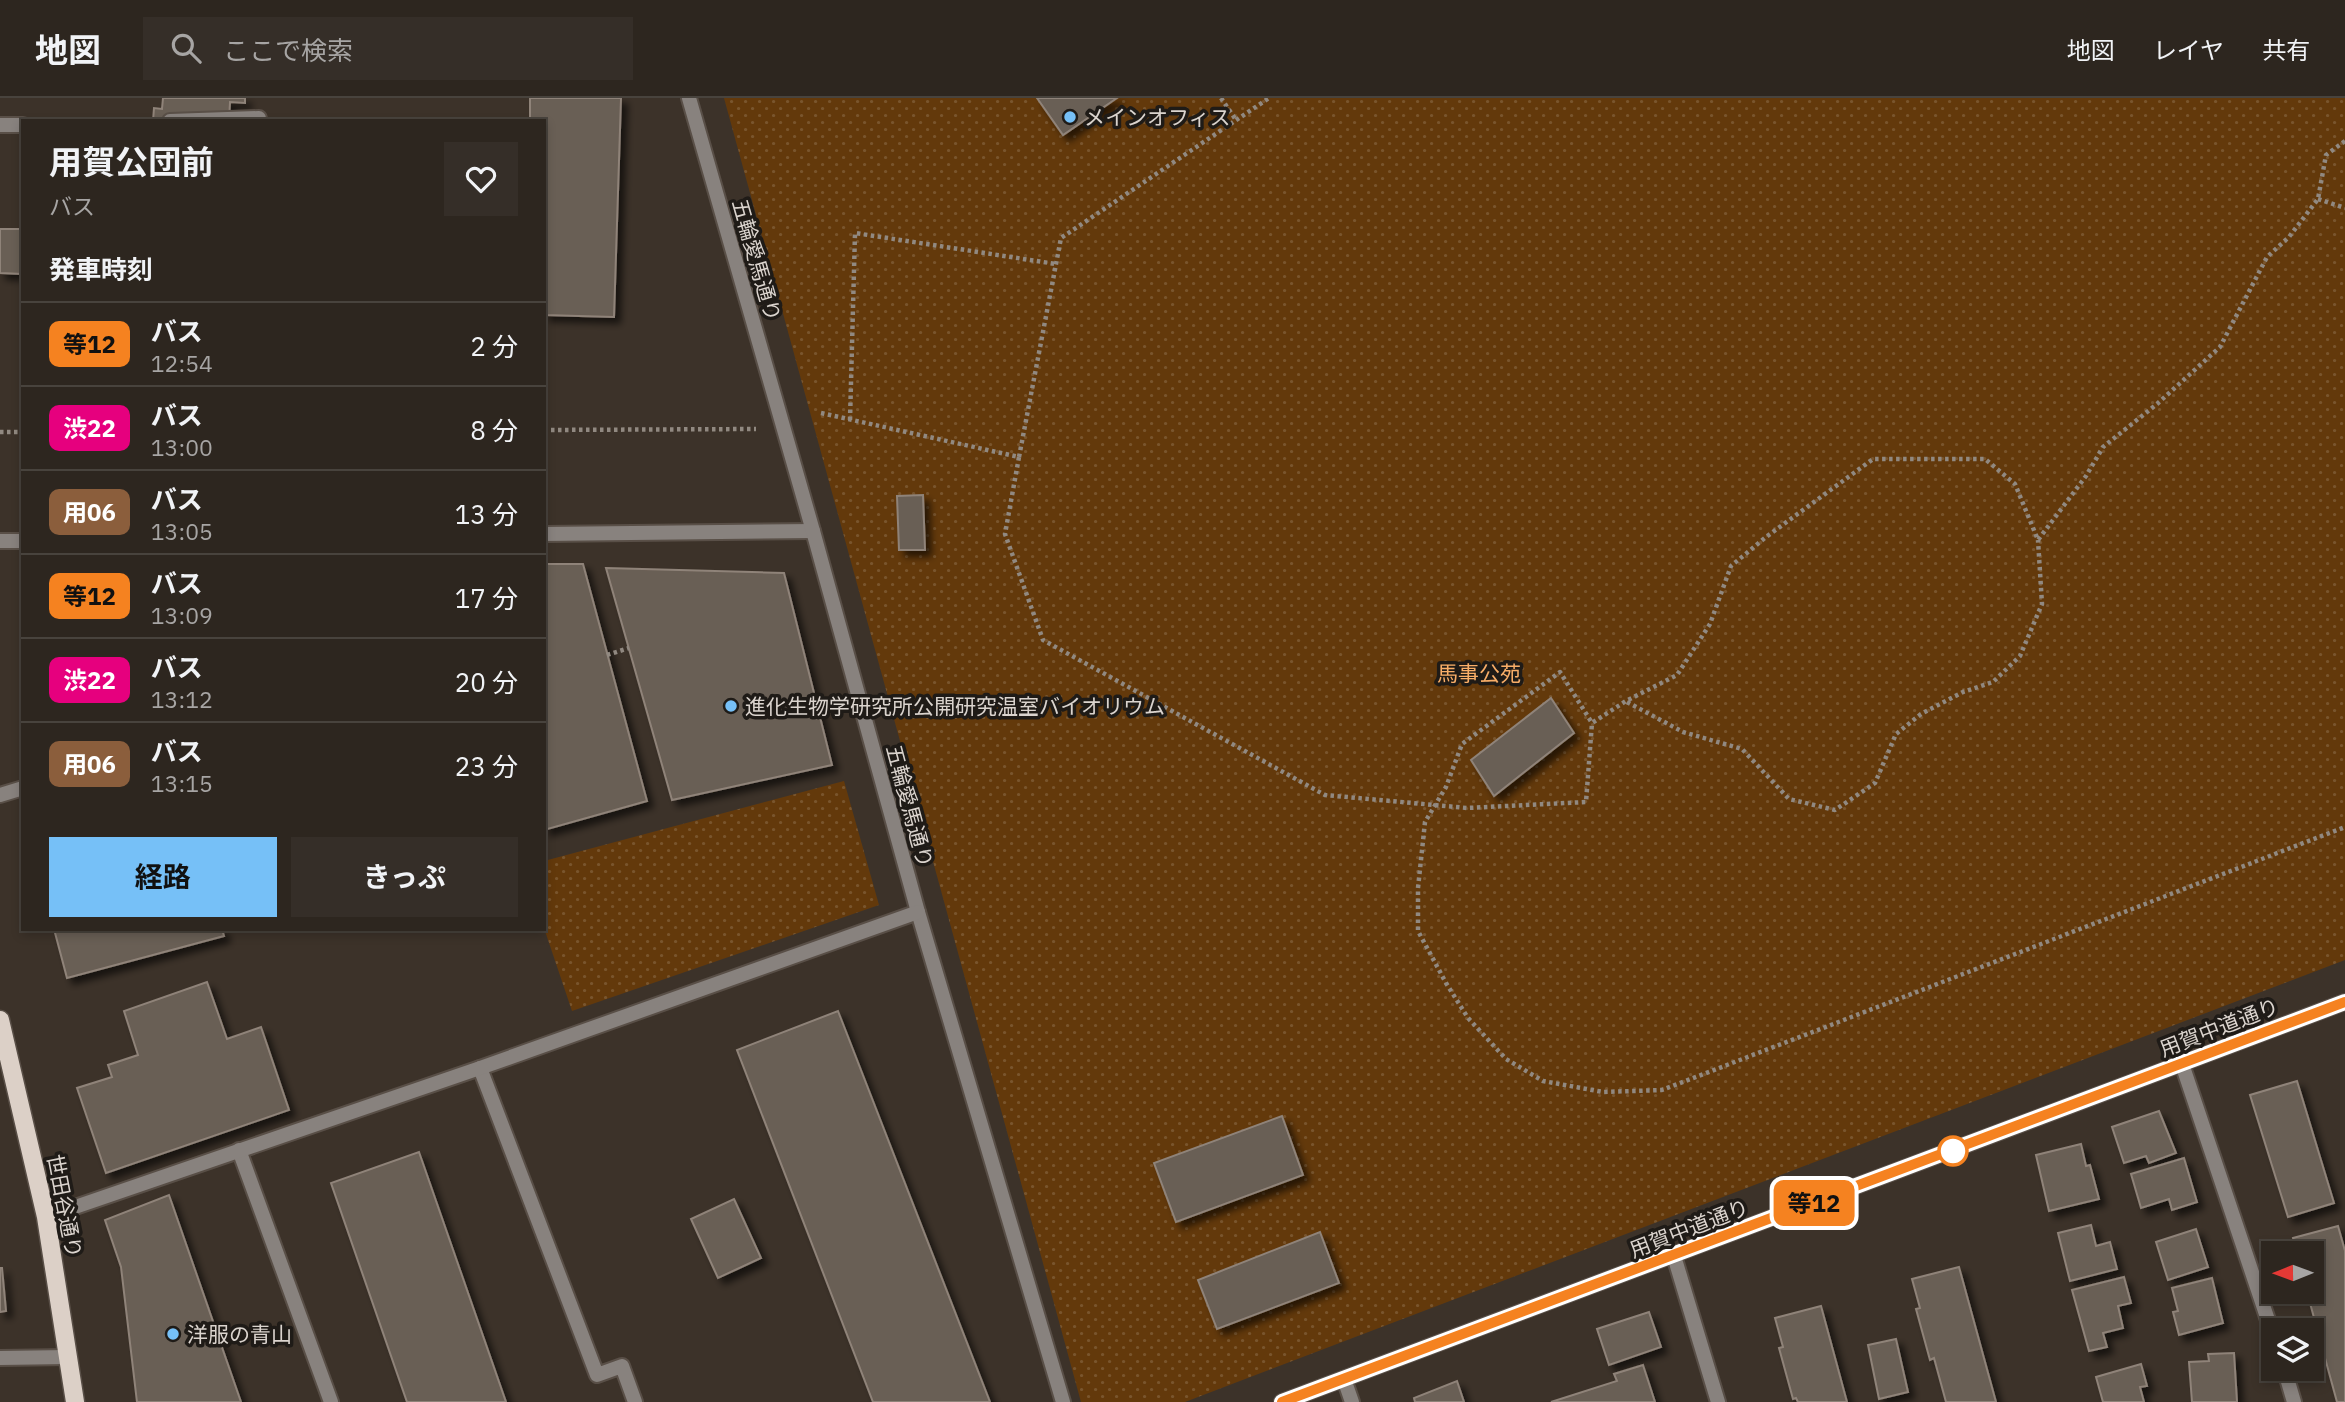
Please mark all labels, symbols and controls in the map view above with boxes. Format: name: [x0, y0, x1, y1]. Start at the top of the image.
search box: [143, 17, 633, 80]
text: 地図: [35, 28, 101, 71]
icon: search: [167, 29, 205, 67]
text: ここで検索: [223, 33, 353, 67]
text: 地図: [2067, 34, 2115, 66]
text: レイヤ: [2153, 34, 2224, 66]
text: 共有: [2262, 34, 2310, 66]
place label: メインオフィス: [1084, 103, 1231, 131]
marker: メインオフィス: [1062, 109, 1078, 125]
text: 用賀公団前: [49, 140, 214, 183]
button: heart: [444, 142, 518, 216]
text: バス: [49, 191, 95, 221]
street label: 五輪愛馬通り: [726, 196, 788, 324]
text: 発車時刻: [49, 252, 153, 286]
text: バス: [151, 314, 203, 348]
text: 等12: [63, 328, 116, 360]
text: 2 分: [470, 329, 518, 363]
text: 12:54: [151, 348, 213, 378]
text: バス: [151, 398, 203, 432]
text: 渋22: [63, 412, 116, 444]
text: 8 分: [470, 413, 518, 447]
text: 13:00: [151, 432, 213, 462]
text: バス: [151, 482, 203, 516]
text: 用06: [63, 496, 116, 528]
text: 13 分: [455, 497, 518, 531]
text: 13:05: [151, 516, 213, 546]
text: バス: [151, 566, 203, 600]
text: 等12: [63, 580, 116, 612]
text: 17 分: [455, 581, 518, 615]
text: 13:09: [151, 600, 213, 630]
text: バス: [151, 650, 203, 684]
park label: 馬事公苑: [1437, 659, 1521, 687]
text: 渋22: [63, 664, 116, 696]
text: 20 分: [455, 665, 518, 699]
text: 13:12: [151, 684, 213, 714]
place label: 進化生物学研究所公開研究温室バイオリウム: [745, 692, 1165, 720]
marker: 進化生物学研究所公開研究温室バイオリウム: [723, 698, 739, 714]
text: バス: [151, 734, 203, 768]
street label: 五輪愛馬通り: [880, 742, 940, 870]
text: 用06: [63, 748, 116, 780]
text: 23 分: [455, 749, 518, 783]
text: 13:15: [151, 768, 213, 798]
button: 経路: [49, 837, 277, 917]
button: きっぷ: [291, 837, 518, 917]
street label: 用賀中道通り: [2155, 991, 2283, 1063]
unlabelled marker: [1938, 1136, 1968, 1166]
street label: 世田谷通り: [41, 1152, 89, 1260]
line badge: 等12: [1774, 1180, 1854, 1226]
text: 等12: [1788, 1187, 1840, 1219]
street label: 用賀中道通り: [1625, 1192, 1753, 1264]
north arrow: [2261, 1241, 2324, 1304]
map controls: [2261, 1241, 2324, 1381]
button: layers: [2261, 1318, 2324, 1381]
place label: 洋服の青山: [187, 1320, 292, 1348]
marker: 洋服の青山: [165, 1326, 181, 1342]

